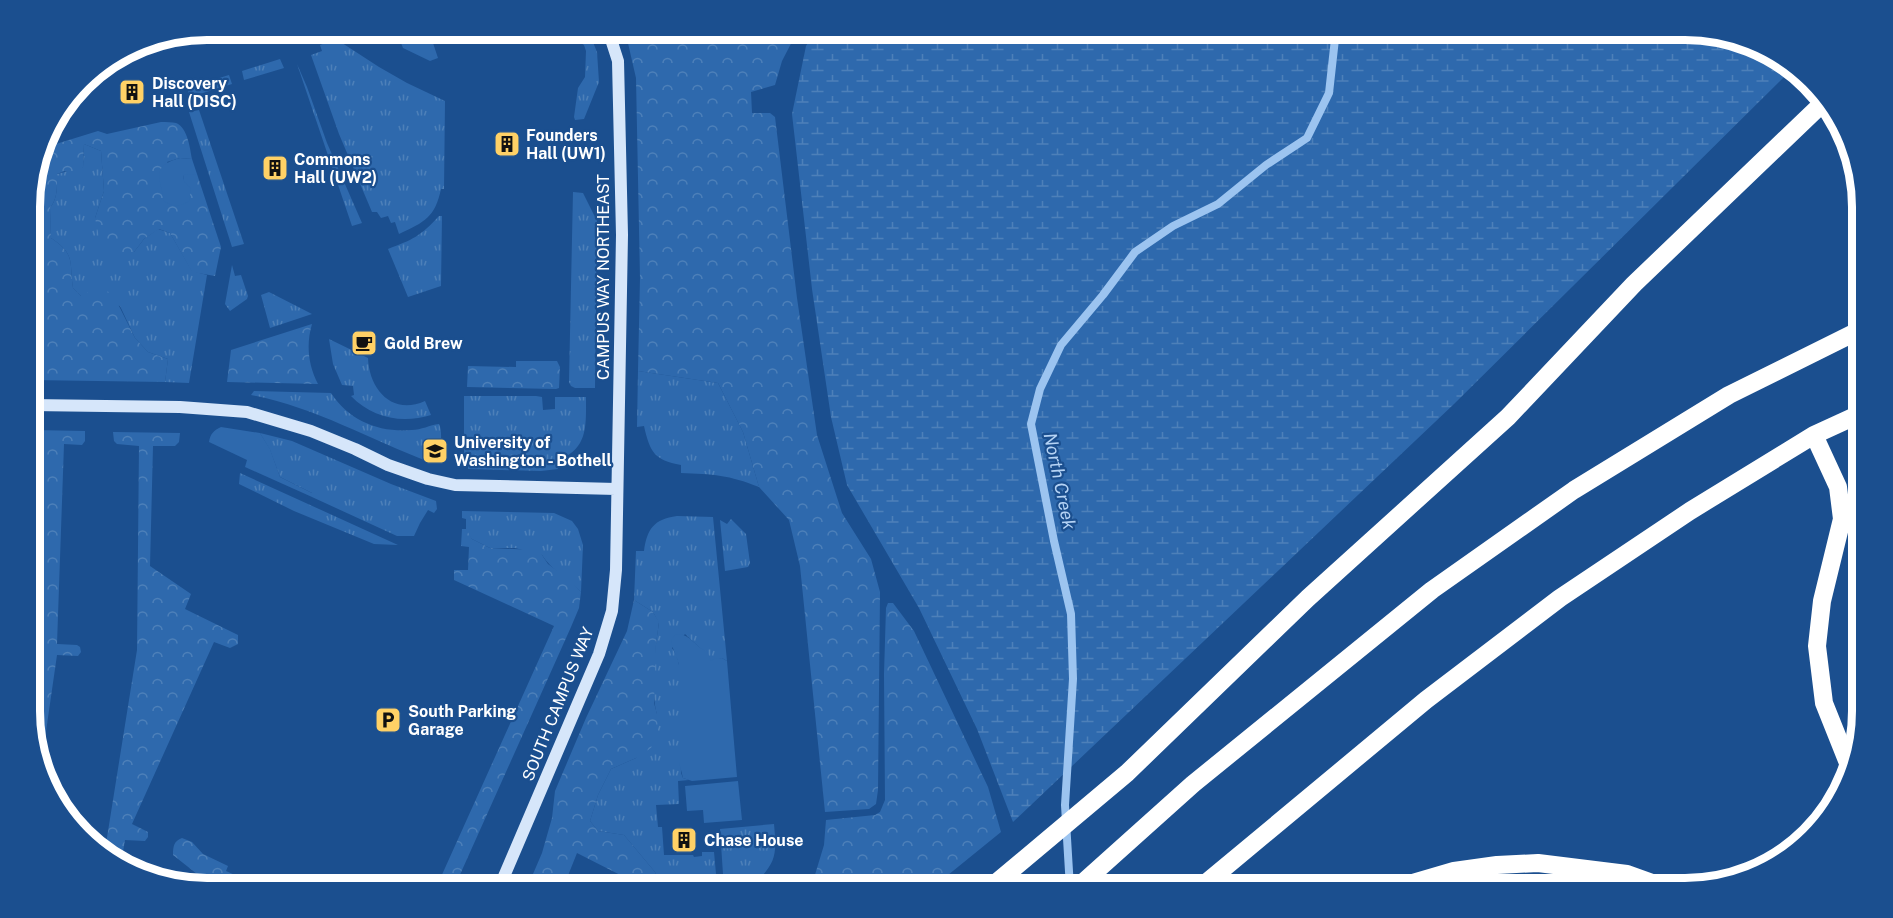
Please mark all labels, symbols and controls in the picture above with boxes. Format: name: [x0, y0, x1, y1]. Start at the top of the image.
place label: Discovery Hall (DISC): [152, 74, 237, 111]
building icon: Discovery Hall (DISC): [117, 77, 147, 107]
place label: Founders Hall (UW1): [526, 126, 606, 163]
building icon: Founders Hall (UW1): [492, 129, 522, 159]
place label: Commons Hall (UW2): [294, 150, 377, 187]
building icon: Commons Hall (UW2): [260, 153, 290, 183]
street label: CAMPUS WAY NORTHEAST: [594, 173, 613, 380]
cafe icon: Gold Brew: [349, 328, 379, 358]
place label: Gold Brew: [384, 334, 463, 353]
water label: North Creek: [1039, 431, 1081, 532]
place label: University of Washington - Bothell: [454, 433, 612, 470]
school or university icon: University of Washington - Bothell: [420, 436, 450, 466]
street label: SOUTH CAMPUS WAY: [518, 624, 598, 784]
place label: South Parking Garage: [408, 702, 516, 739]
parking icon: South Parking Garage: [373, 705, 403, 735]
building icon: Chase House: [669, 825, 699, 855]
place label: Chase House: [704, 831, 804, 850]

